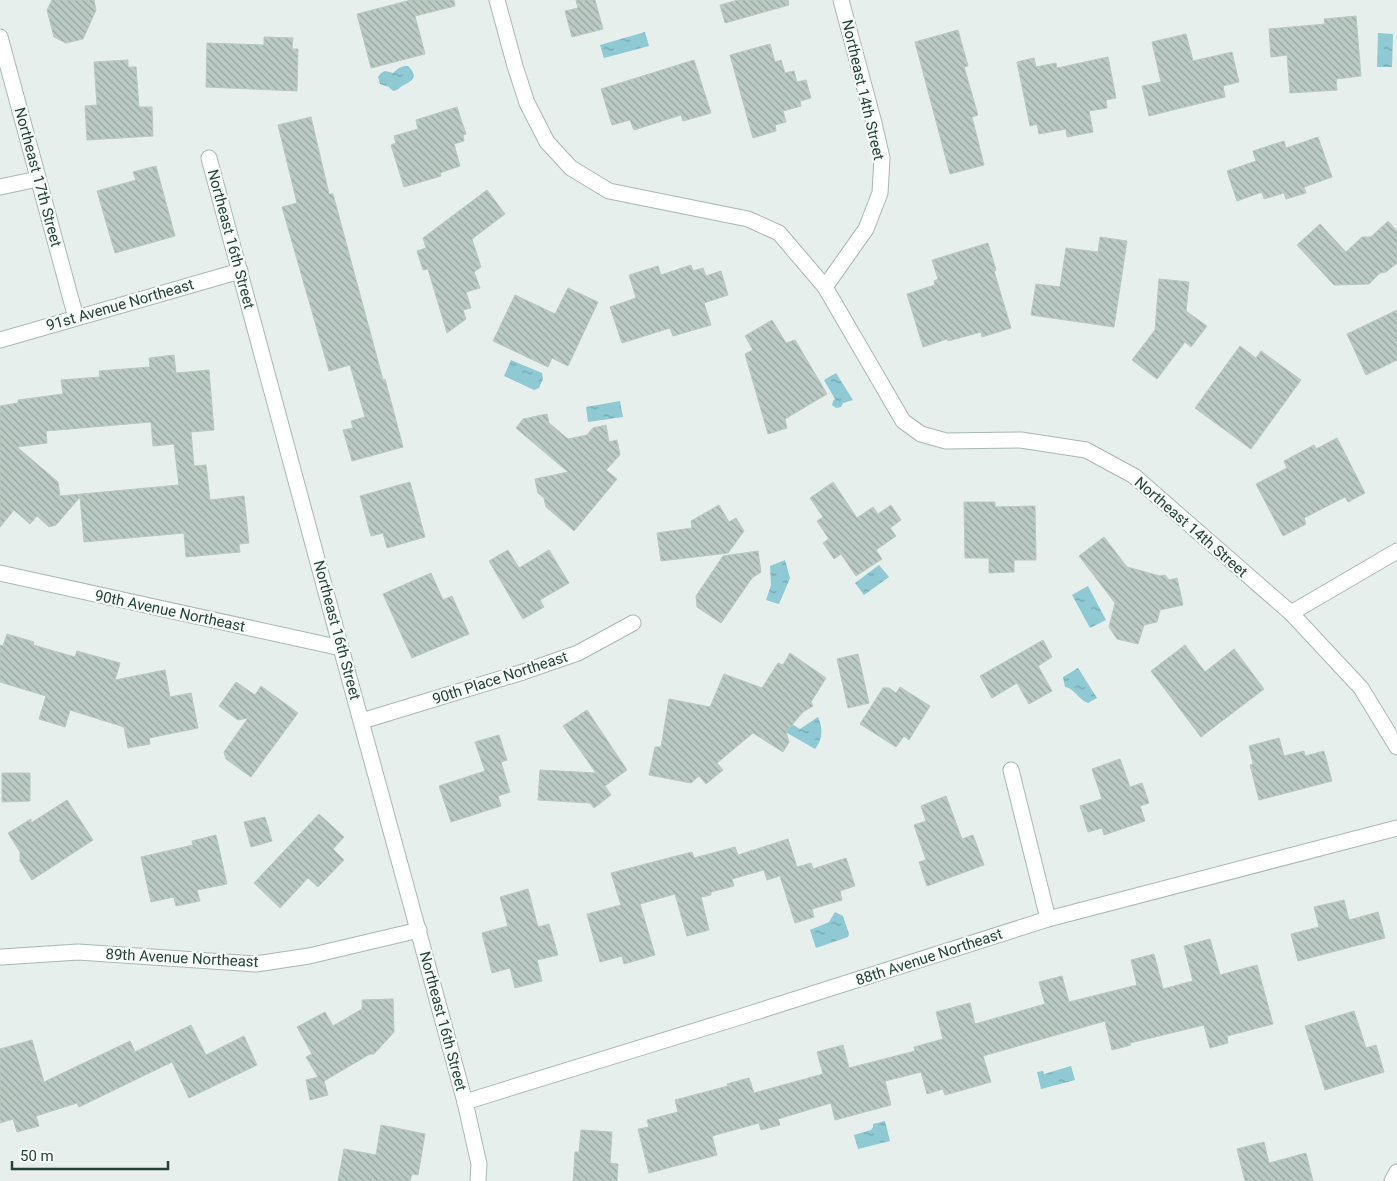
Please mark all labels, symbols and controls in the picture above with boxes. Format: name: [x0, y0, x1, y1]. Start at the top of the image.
street label: Northeast 14th Street: [838, 18, 888, 162]
street label: Northeast 17th Street: [11, 105, 65, 249]
street label: Northeast 16th Street: [204, 167, 258, 311]
street label: 91st Avenue Northeast: [44, 275, 196, 335]
street label: Northeast 14th Street: [1131, 473, 1251, 581]
street label: Northeast 16th Street: [310, 558, 364, 702]
street label: 90th Avenue Northeast: [93, 586, 247, 636]
street label: 90th Place Northeast: [430, 648, 570, 708]
street label: 88th Avenue Northeast: [853, 925, 1005, 989]
street label: 89th Avenue Northeast: [105, 945, 259, 971]
street label: Northeast 16th Street: [416, 949, 470, 1093]
scale bar: [12, 1138, 169, 1170]
text: 50 m: [20, 1147, 54, 1165]

